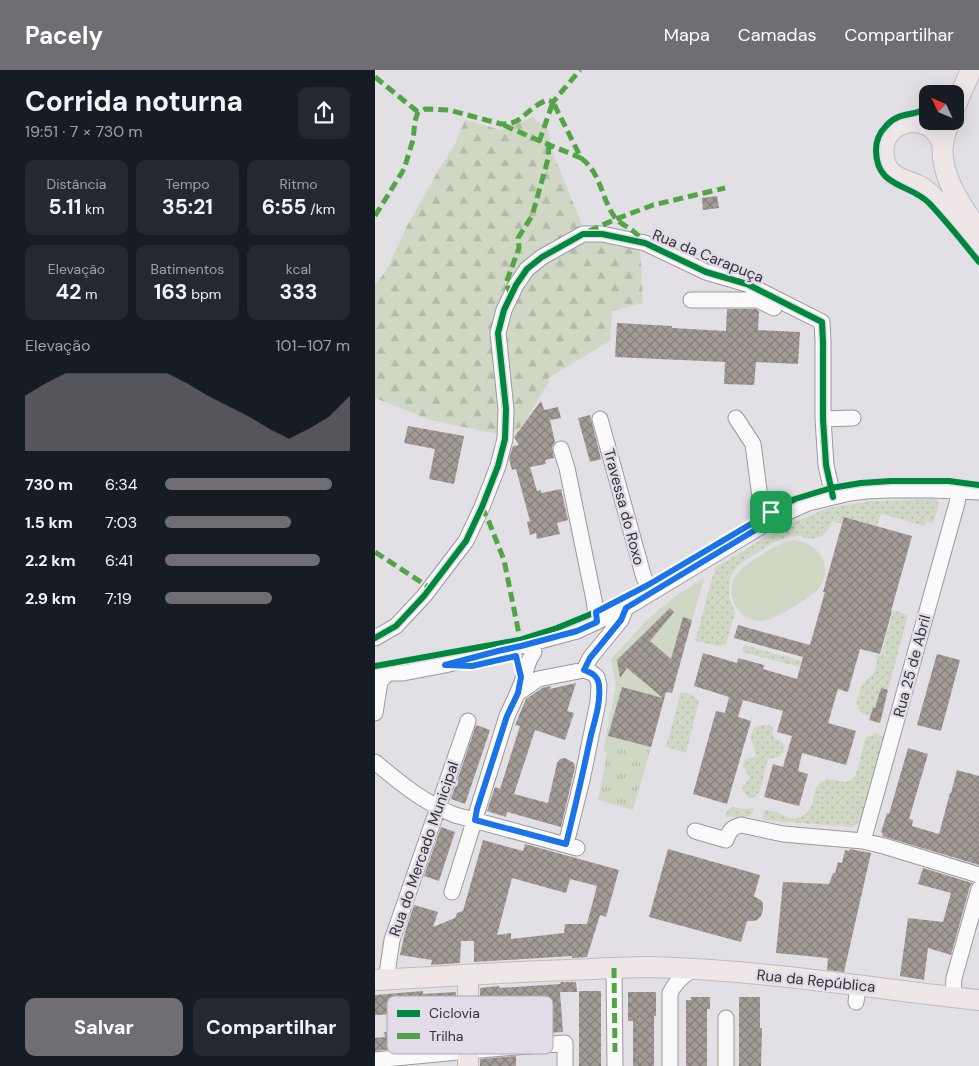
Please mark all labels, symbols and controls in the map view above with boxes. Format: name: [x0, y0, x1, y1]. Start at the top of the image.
text: Pacely: [25, 20, 103, 51]
text: Mapa: [664, 23, 710, 47]
text: Camadas: [738, 23, 816, 47]
text: Compartilhar: [844, 23, 954, 47]
text: Corrida noturna: [25, 83, 243, 120]
north arrow: [919, 85, 964, 130]
map controls: [919, 85, 964, 130]
button: share: [298, 87, 350, 139]
text: 19:51 · 7 × 730 m: [25, 121, 143, 142]
text: Distância: [47, 175, 106, 193]
text: Tempo: [165, 175, 210, 193]
text: Ritmo: [280, 175, 317, 193]
text: 5.11: [48, 193, 81, 221]
text: 35:21: [162, 193, 213, 221]
text: 6:55: [262, 193, 307, 221]
text: km: [81, 200, 105, 218]
text: /km: [307, 200, 335, 218]
street label: Rua da Carapuça: [649, 225, 767, 287]
text: Elevação: [48, 260, 105, 278]
text: Batimentos: [151, 260, 224, 278]
text: kcal: [286, 260, 311, 278]
text: 42: [56, 278, 81, 306]
text: 163: [154, 278, 187, 306]
text: 333: [280, 278, 318, 306]
text: m: [81, 285, 97, 303]
text: bpm: [187, 285, 221, 303]
text: Elevação: [25, 335, 90, 356]
text: 101–107 m: [276, 335, 350, 356]
street label: Travessa do Roxo: [599, 447, 649, 567]
text: 730 m: [25, 474, 73, 495]
text: 6:34: [105, 474, 137, 495]
pin: [750, 491, 792, 533]
icon: arrive: [757, 498, 785, 526]
text: 1.5 km: [25, 512, 73, 533]
text: 7:03: [105, 512, 137, 533]
text: 2.2 km: [25, 550, 76, 571]
text: 6:41: [105, 550, 133, 571]
text: 2.9 km: [25, 588, 76, 609]
text: 7:19: [105, 588, 132, 609]
street label: Rua 25 de Abril: [889, 613, 935, 719]
street label: Rua do Mercado Municipal: [385, 759, 463, 939]
street label: Rua da República: [756, 965, 876, 997]
legend: [387, 996, 553, 1054]
button: Salvar: [25, 998, 183, 1056]
button: Compartilhar: [193, 998, 350, 1056]
text: Ciclovia: [429, 1004, 480, 1022]
text: Trilha: [429, 1027, 463, 1045]

